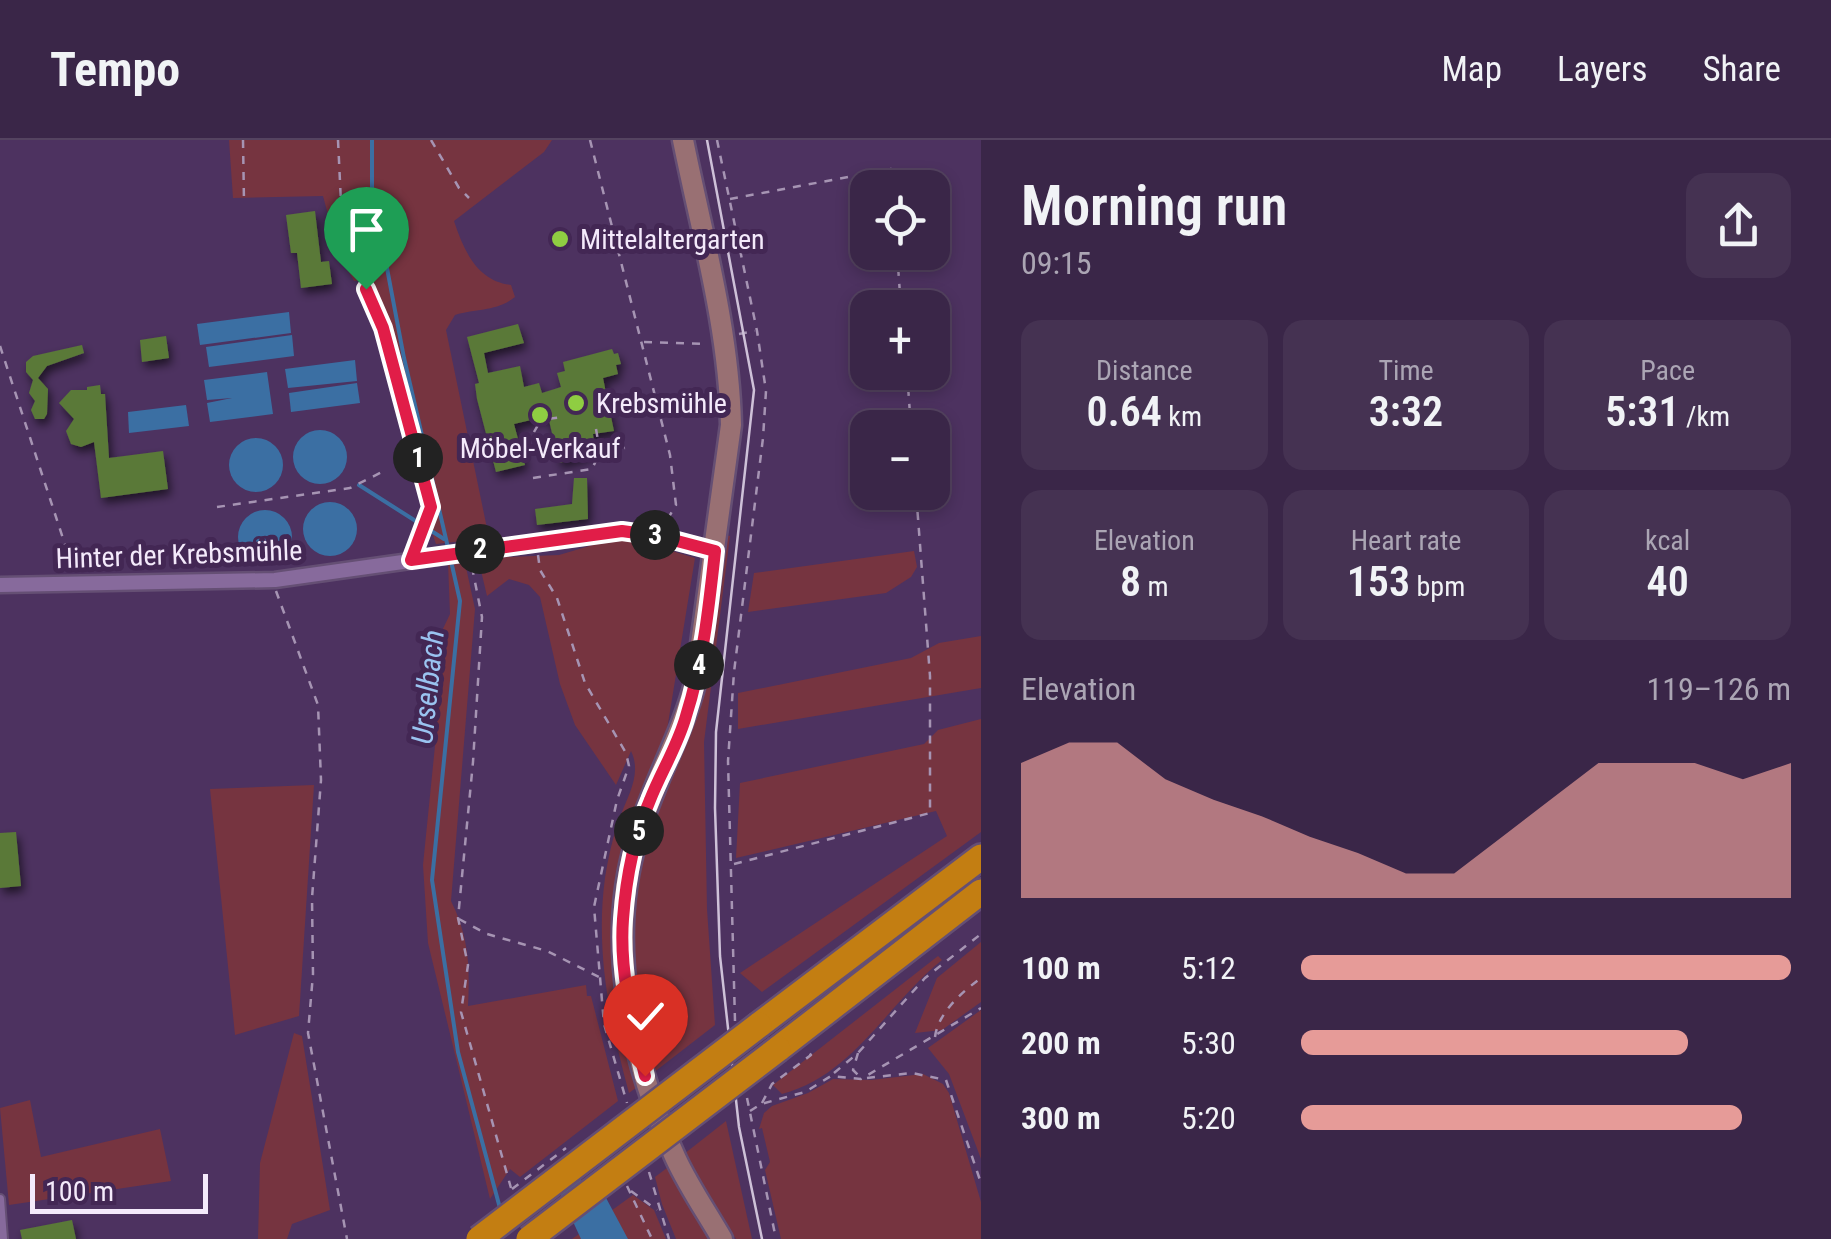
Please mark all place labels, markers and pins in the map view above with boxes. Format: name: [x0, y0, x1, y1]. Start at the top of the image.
pin: [324, 187, 409, 290]
place label: Mittelaltergarten: [580, 223, 765, 256]
marker: Mittelaltergarten: [549, 228, 571, 250]
place label: Krebsmühle: [596, 387, 727, 420]
marker: Krebsmühle: [565, 392, 587, 414]
marker: Möbel-Verkauf: [529, 404, 551, 426]
place label: Möbel-Verkauf: [460, 432, 620, 465]
pin: 1: [393, 433, 443, 483]
pin: 3: [630, 510, 680, 560]
pin: 2: [455, 524, 505, 574]
pin: 4: [674, 640, 724, 690]
pin: 5: [614, 806, 664, 856]
pin: [603, 974, 688, 1077]

